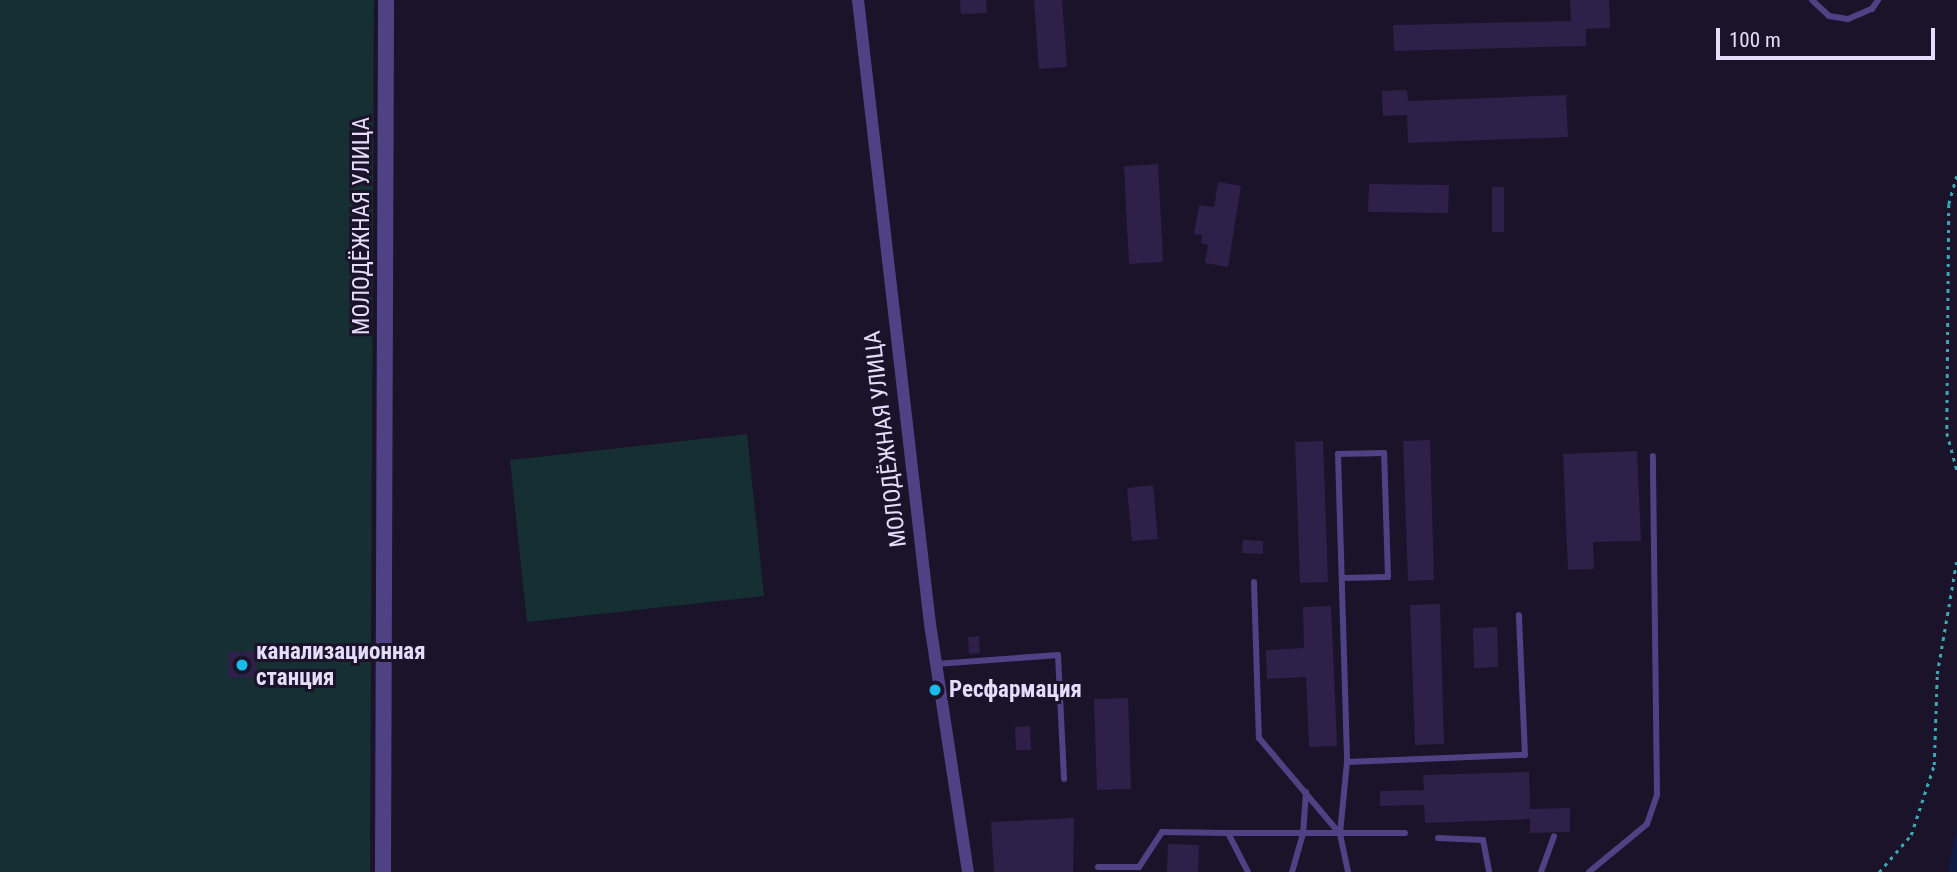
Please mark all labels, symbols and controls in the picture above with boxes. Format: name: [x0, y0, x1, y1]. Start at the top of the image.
scale bar: [1719, 14, 1938, 58]
text: 100 m: [1729, 28, 1781, 52]
street label: МОЛОДЁЖНАЯ УЛИЦА: [348, 117, 376, 335]
street label: МОЛОДЁЖНАЯ УЛИЦА: [859, 329, 913, 549]
place label: канализационная станция: [256, 638, 426, 692]
marker: канализационная станция: [234, 657, 250, 673]
place label: Ресфармация: [949, 676, 1082, 704]
marker: Ресфармация: [927, 682, 943, 698]

